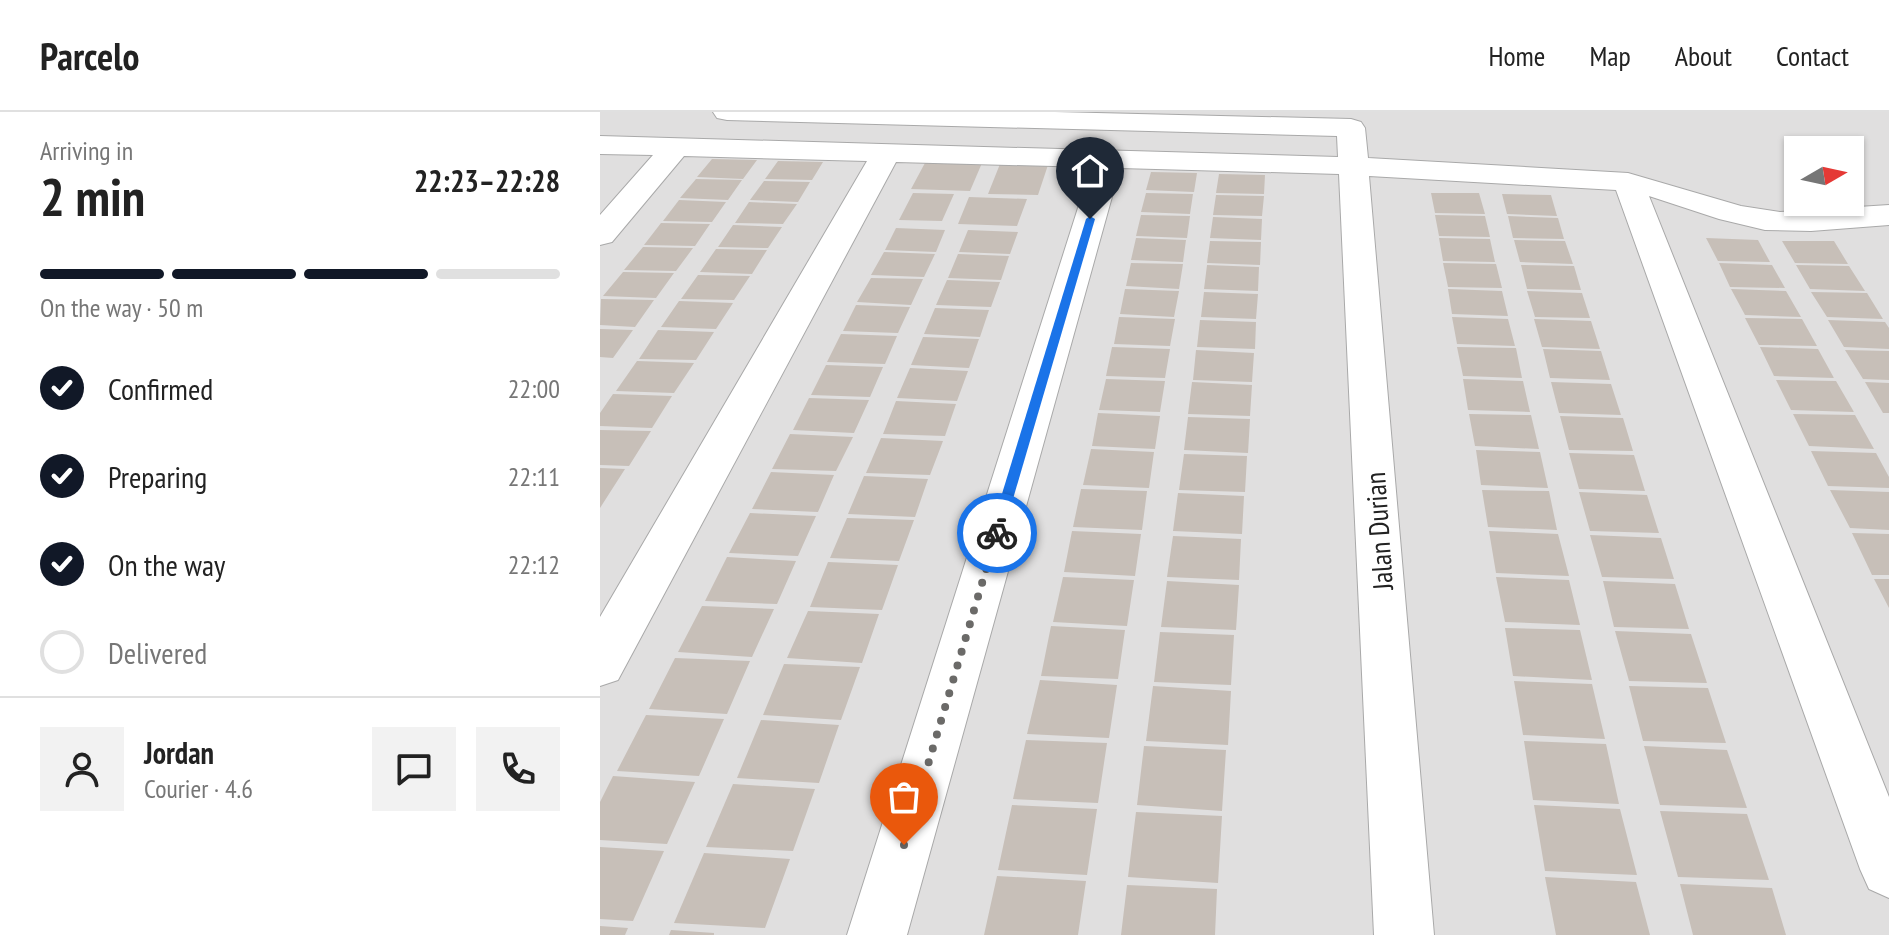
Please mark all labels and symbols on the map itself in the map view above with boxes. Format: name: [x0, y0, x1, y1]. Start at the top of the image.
north arrow: [1784, 136, 1864, 216]
pin: [1056, 137, 1124, 219]
street label: Jalan Durian: [1356, 471, 1401, 592]
courier: [957, 493, 1037, 573]
pin: [870, 763, 938, 845]

